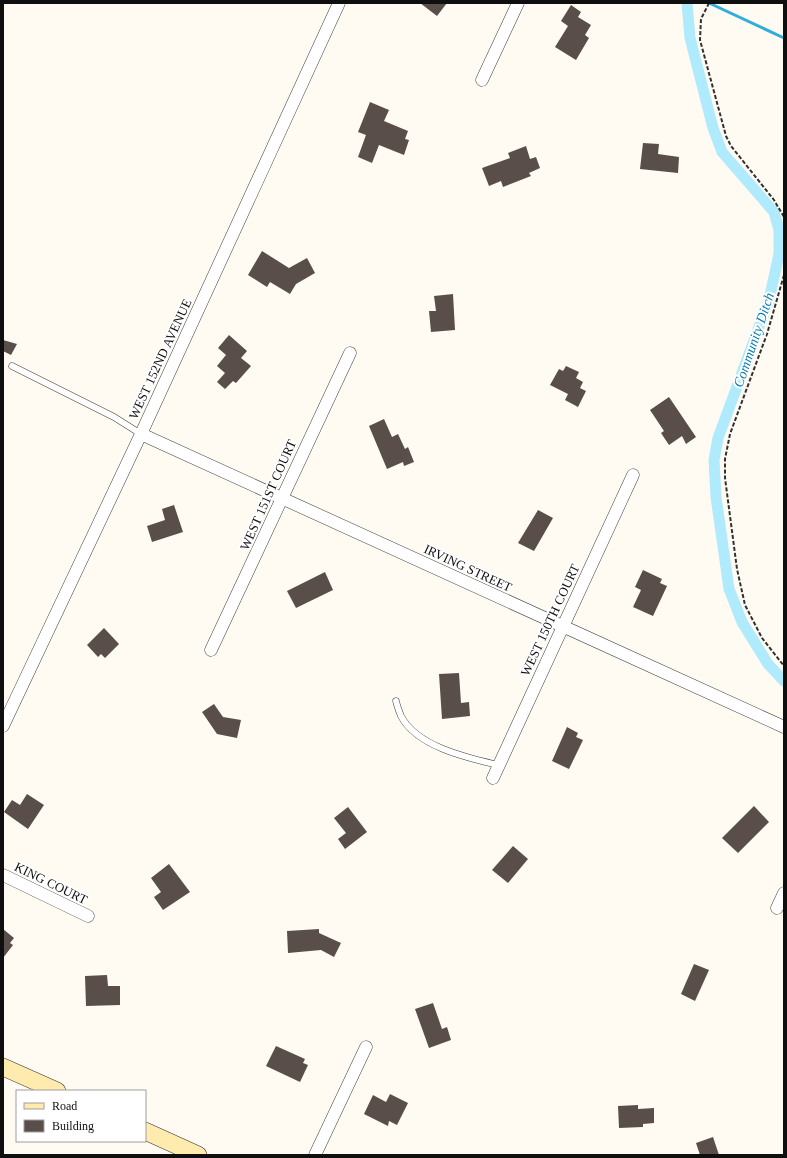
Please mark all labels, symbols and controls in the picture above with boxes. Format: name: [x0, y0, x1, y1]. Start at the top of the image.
water label: Community Ditch: [731, 291, 777, 389]
street label: WEST 152ND AVENUE: [126, 296, 194, 422]
street label: WEST 151ST COURT: [237, 437, 299, 553]
street label: IRVING STREET: [422, 541, 514, 595]
street label: WEST 150TH COURT: [517, 562, 583, 678]
street label: KING COURT: [12, 859, 90, 907]
legend: [16, 1090, 146, 1142]
text: Road: [52, 1099, 77, 1113]
text: Building: [52, 1119, 94, 1133]

